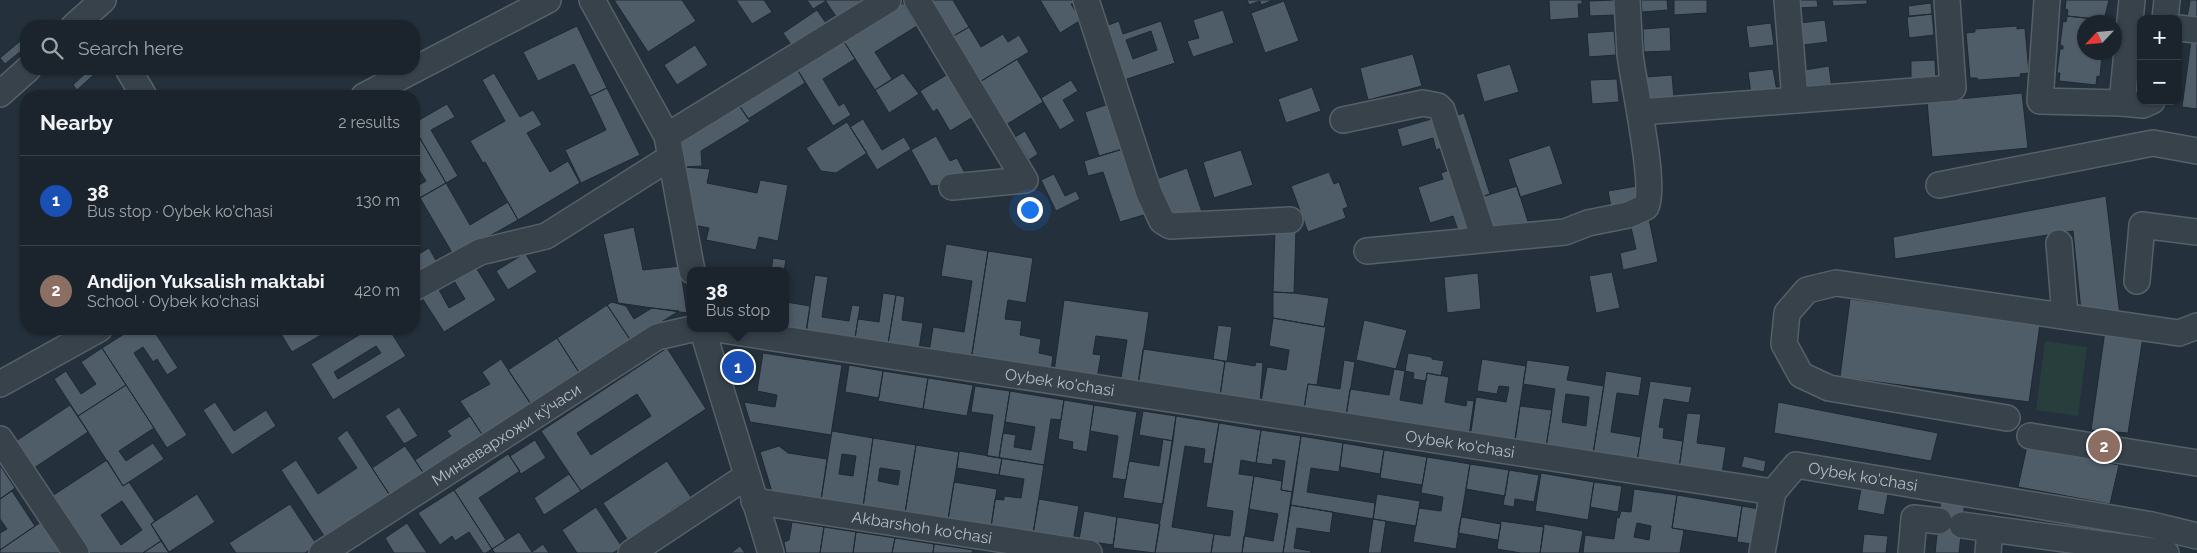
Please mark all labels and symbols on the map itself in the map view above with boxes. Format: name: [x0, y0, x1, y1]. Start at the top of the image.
north arrow: [2077, 15, 2122, 60]
your location: [1017, 197, 1043, 223]
pin: 1: [722, 348, 754, 386]
street label: Oybek ko'chasi: [1004, 364, 1116, 400]
street label: Минаввархожи кўчаси: [428, 379, 584, 489]
street label: Oybek ko'chasi: [1404, 426, 1516, 462]
pin: 2: [2088, 427, 2120, 465]
street label: Oybek ko'chasi: [1807, 458, 1919, 495]
street label: Akbarshoh ko'chasi: [851, 507, 993, 547]

